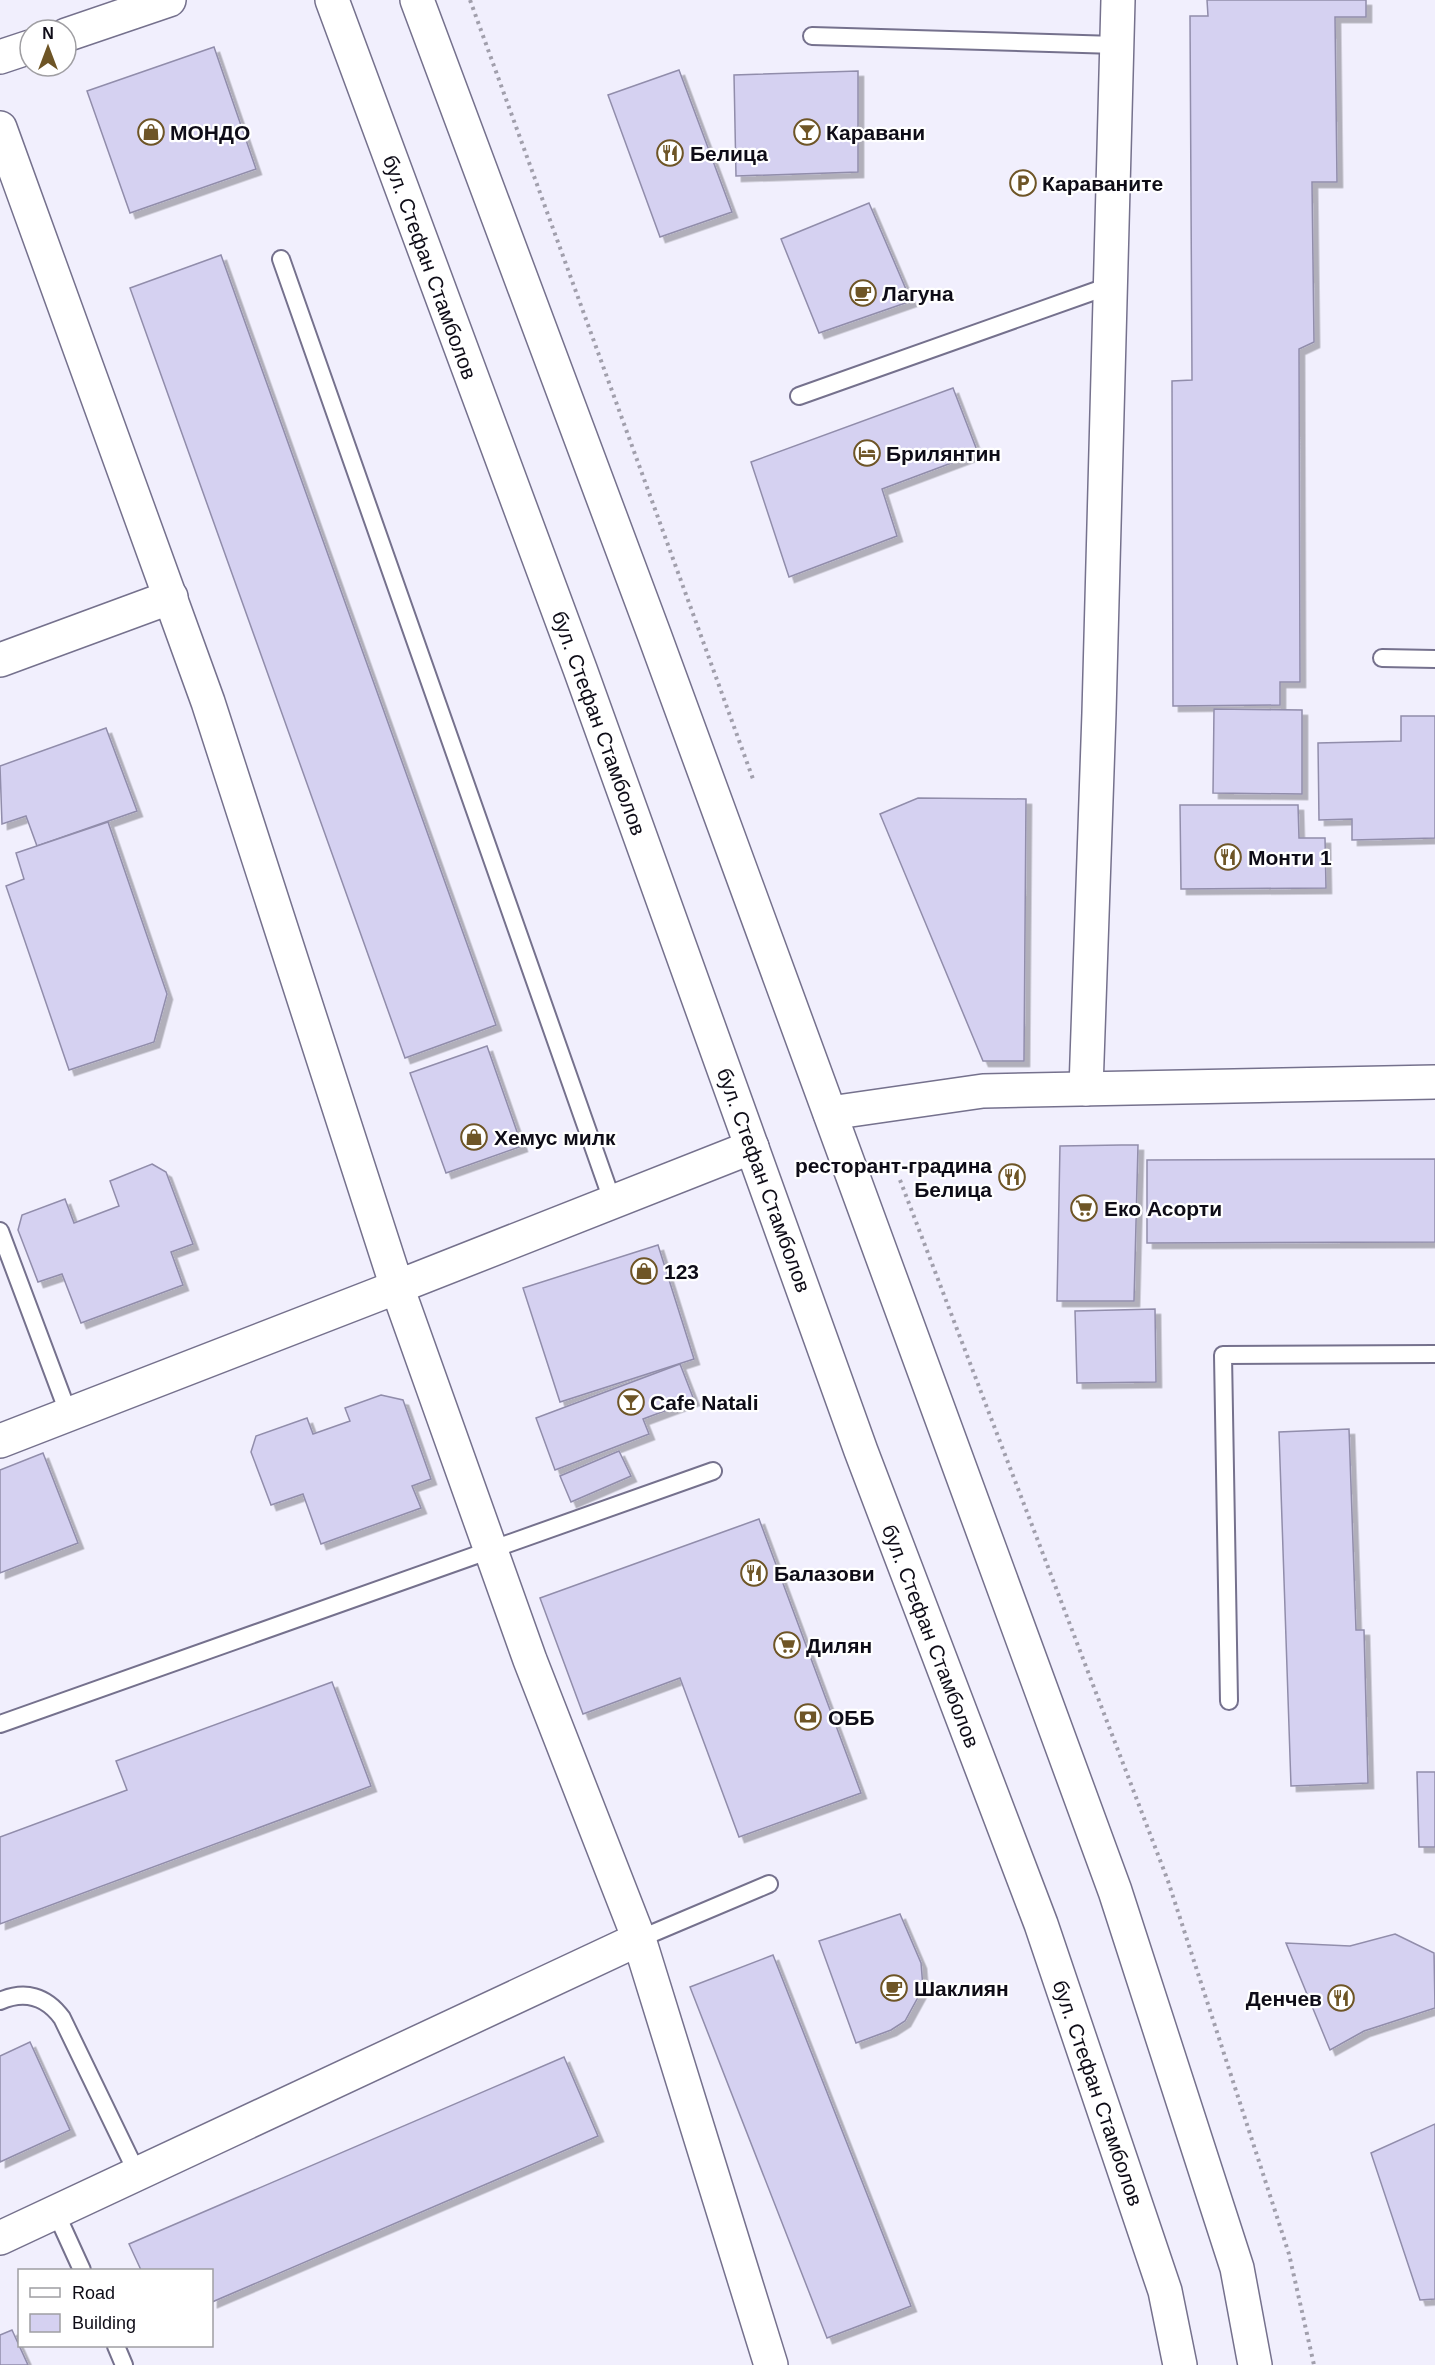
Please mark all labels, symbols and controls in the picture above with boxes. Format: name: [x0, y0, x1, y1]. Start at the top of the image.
north arrow: [18, 18, 78, 78]
text: N: [42, 25, 54, 42]
shop icon: МОНДО: [136, 117, 166, 147]
bar icon: Каравани: [792, 117, 822, 147]
place label: МОНДО: [170, 121, 250, 144]
place label: Каравани: [826, 121, 925, 144]
restaurant icon: Белица: [655, 138, 685, 168]
place label: Белица: [690, 142, 768, 165]
street label: бул. Стефан Стамболов: [379, 152, 481, 382]
parking icon: Караваните: [1008, 168, 1038, 198]
place label: Караваните: [1042, 172, 1163, 195]
cafe icon: Лагуна: [848, 278, 878, 308]
place label: Лагуна: [882, 282, 954, 305]
hotel icon: Брилянтин: [852, 438, 882, 468]
place label: Брилянтин: [886, 442, 1001, 465]
street label: бул. Стефан Стамболов: [548, 608, 650, 838]
restaurant icon: Монти 1: [1213, 842, 1243, 872]
place label: Монти 1: [1248, 846, 1332, 869]
street label: бул. Стефан Стамболов: [713, 1065, 815, 1295]
shop icon: Хемус милк: [459, 1122, 489, 1152]
place label: Хемус милк: [494, 1126, 616, 1149]
place label: ресторант-градина Белица: [795, 1154, 992, 1201]
restaurant icon: ресторант-градина Белица: [997, 1162, 1027, 1192]
supermarket icon: Еко Асорти: [1069, 1193, 1099, 1223]
place label: Еко Асорти: [1104, 1197, 1222, 1220]
shop icon: 123: [629, 1256, 659, 1286]
place label: 123: [664, 1260, 699, 1283]
bar icon: Cafe Natali: [616, 1387, 646, 1417]
place label: Cafe Natali: [650, 1391, 759, 1414]
street label: бул. Стефан Стамболов: [878, 1521, 984, 1751]
restaurant icon: Балазови: [739, 1558, 769, 1588]
place label: Балазови: [774, 1562, 875, 1585]
supermarket icon: Дилян: [772, 1630, 802, 1660]
place label: Дилян: [806, 1634, 872, 1657]
bank icon: ОББ: [793, 1702, 823, 1732]
place label: ОББ: [828, 1706, 875, 1729]
cafe icon: Шаклиян: [879, 1973, 909, 2003]
place label: Шаклиян: [914, 1977, 1009, 2000]
street label: бул. Стефан Стамболов: [1049, 1977, 1147, 2209]
restaurant icon: Денчев: [1326, 1983, 1356, 2013]
place label: Денчев: [1246, 1987, 1322, 2010]
legend: [18, 2269, 213, 2347]
text: Road: [72, 2283, 115, 2303]
text: Building: [72, 2313, 136, 2333]

